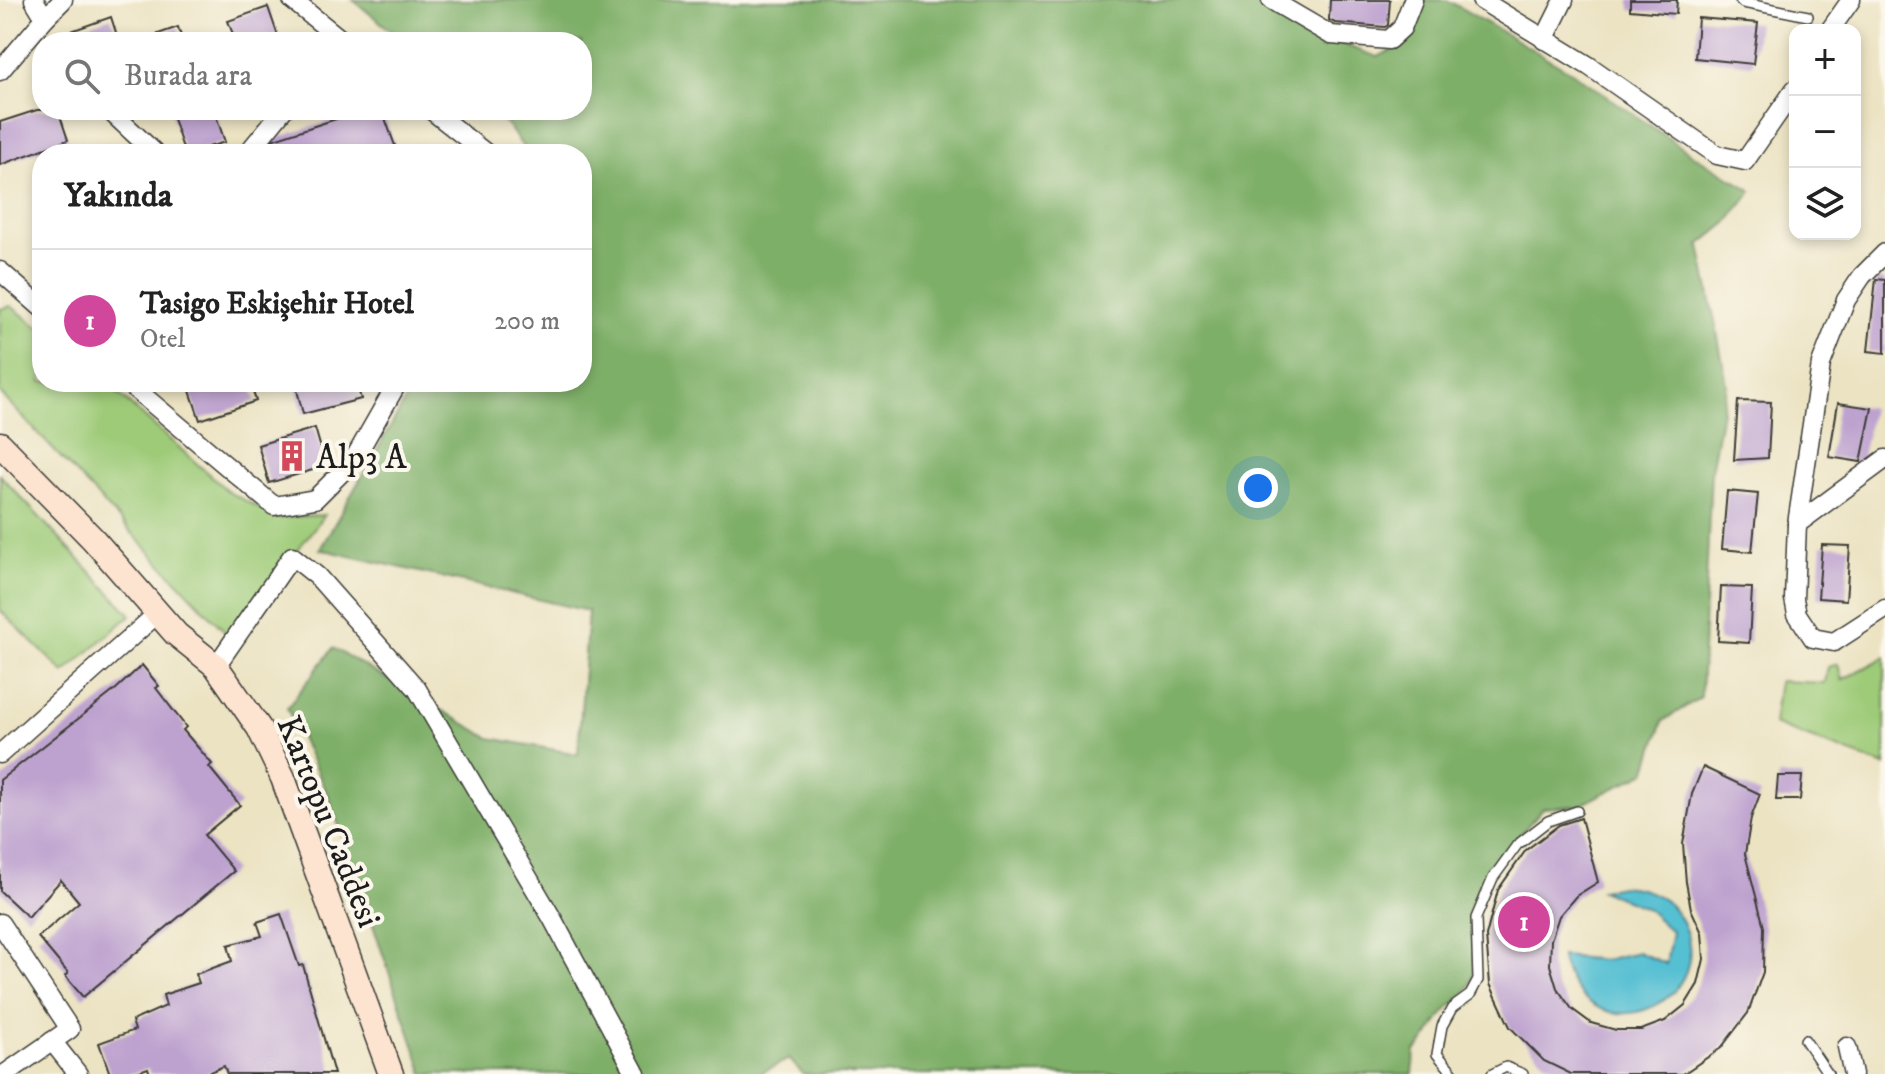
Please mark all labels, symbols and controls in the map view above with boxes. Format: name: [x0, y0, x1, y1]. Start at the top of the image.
map controls: [1789, 24, 1861, 240]
button: +: [1789, 24, 1861, 96]
search box: [32, 32, 592, 120]
icon: search: [60, 54, 104, 98]
text: Burada ara: [124, 58, 252, 95]
button: −: [1789, 96, 1861, 168]
button: layers: [1789, 168, 1861, 240]
text: Yakında: [64, 175, 172, 217]
text: Tasigo Eskişehir Hotel: [140, 286, 414, 323]
text: 1: [85, 305, 95, 338]
text: 200 m: [494, 305, 560, 338]
text: Otel: [140, 323, 185, 356]
place label: Alp3 A: [316, 437, 407, 479]
building icon: Alp3 A: [275, 439, 309, 473]
your location: [1238, 468, 1278, 508]
street label: Kartopu Caddesi: [267, 710, 390, 934]
pin: 1: [1498, 892, 1550, 952]

